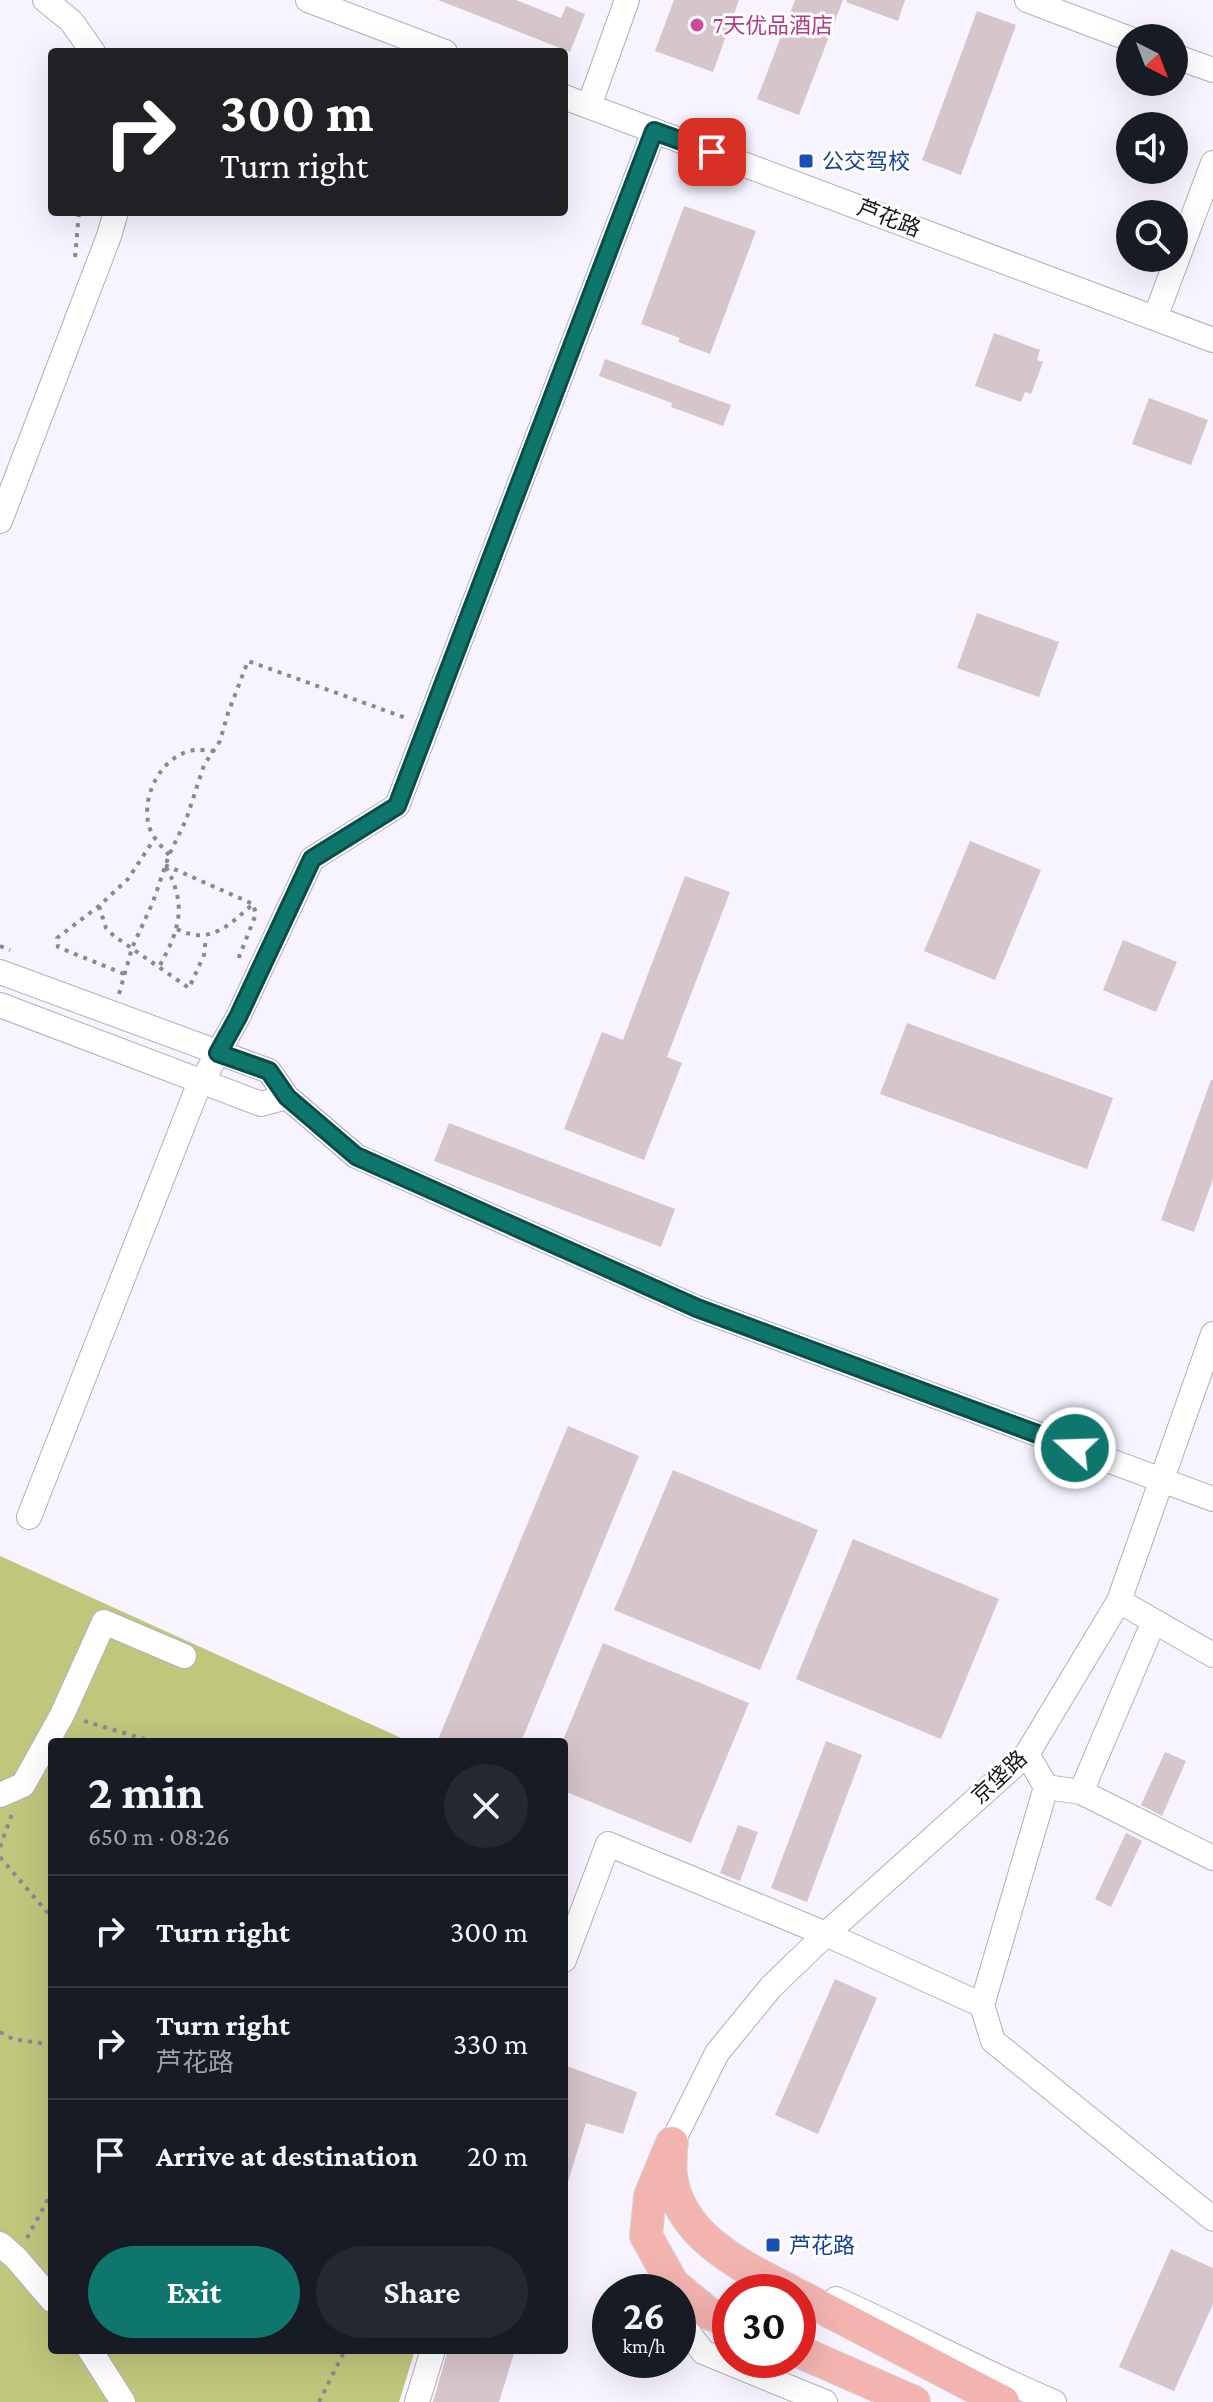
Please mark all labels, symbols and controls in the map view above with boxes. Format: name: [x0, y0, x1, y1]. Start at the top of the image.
place label: 7天优品酒店: [713, 13, 833, 38]
marker: 7天优品酒店: [688, 16, 706, 34]
north arrow: [1116, 24, 1188, 96]
map controls: [1116, 24, 1188, 272]
icon: right: [88, 80, 192, 184]
text: 300 m: [220, 81, 374, 143]
button: sound: [1116, 112, 1188, 184]
pin: [678, 118, 746, 186]
icon: arrive: [690, 130, 734, 174]
text: Turn right: [220, 146, 368, 186]
place label: 公交驾校: [822, 149, 910, 174]
marker: 公交驾校: [797, 152, 815, 170]
street label: 芦花路: [854, 195, 924, 241]
button: search: [1116, 200, 1188, 272]
position arrow: [1033, 1406, 1117, 1490]
street label: 京垡路: [966, 1745, 1032, 1809]
button: close: [444, 1764, 528, 1848]
text: 2 min: [88, 1765, 204, 1818]
text: 650 m · 08:26: [88, 1822, 230, 1851]
icon: right: [88, 1909, 132, 1953]
text: Turn right: [156, 1915, 290, 1948]
text: 300 m: [450, 1915, 528, 1948]
text: Turn right: [156, 2008, 290, 2041]
icon: right: [88, 2021, 132, 2065]
text: 330 m: [453, 2027, 528, 2060]
text: 芦花路: [156, 2048, 234, 2077]
icon: arrive: [88, 2133, 132, 2177]
text: Arrive at destination: [156, 2139, 418, 2172]
text: 20 m: [467, 2139, 528, 2172]
place label: 芦花路: [789, 2233, 855, 2258]
marker: 芦花路: [764, 2236, 782, 2254]
button: Exit: [88, 2246, 300, 2338]
button: Share: [316, 2246, 528, 2338]
speed limit sign: 30: [712, 2274, 816, 2378]
text: 26: [623, 2293, 665, 2338]
text: km/h: [622, 2335, 666, 2357]

